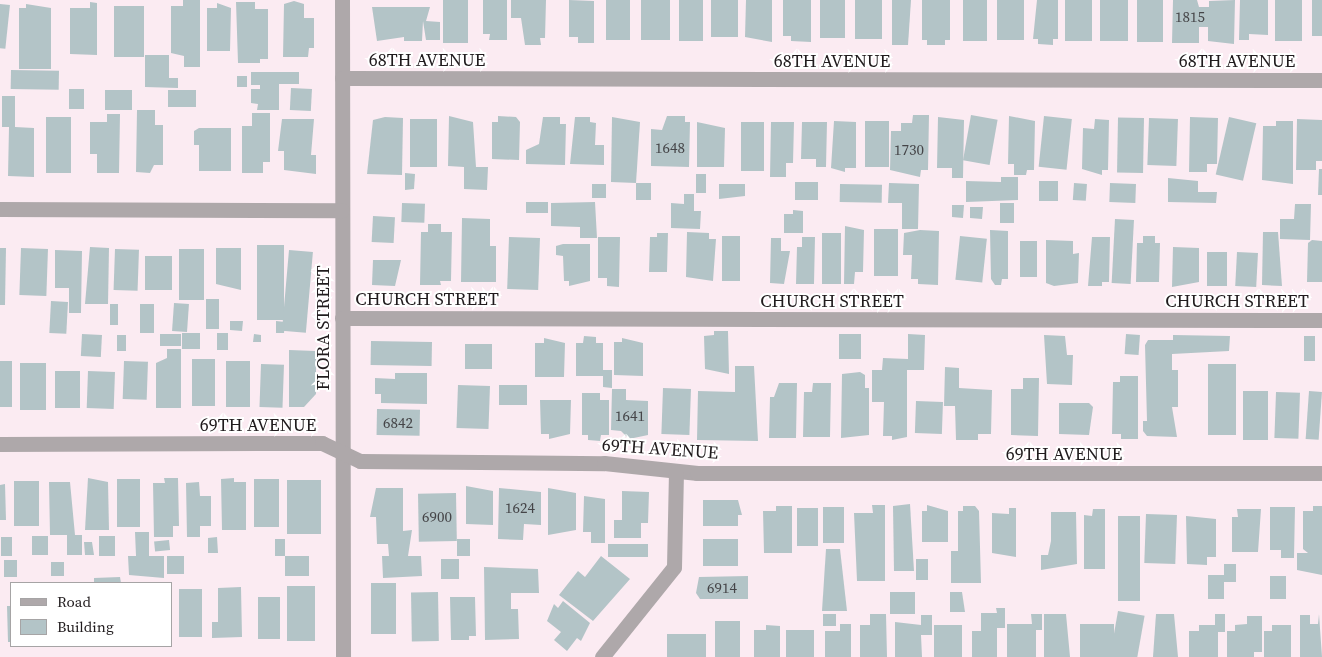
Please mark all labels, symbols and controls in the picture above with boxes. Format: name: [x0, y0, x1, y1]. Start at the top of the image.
house number: 1815: [1175, 8, 1205, 26]
street label: 68TH AVENUE: [369, 49, 485, 71]
street label: 68TH AVENUE: [774, 50, 890, 72]
street label: 68TH AVENUE: [1179, 50, 1295, 72]
house number: 1648: [655, 139, 685, 157]
house number: 1730: [894, 141, 924, 159]
street label: FLORA STREET: [312, 265, 334, 391]
street label: CHURCH STREET: [355, 288, 499, 310]
street label: CHURCH STREET: [760, 290, 904, 312]
street label: CHURCH STREET: [1165, 290, 1309, 312]
house number: 1641: [615, 407, 645, 425]
street label: 69TH AVENUE: [200, 414, 316, 436]
house number: 6842: [383, 414, 413, 432]
street label: 69TH AVENUE: [601, 434, 719, 464]
street label: 69TH AVENUE: [1006, 443, 1122, 465]
house number: 1624: [505, 499, 535, 517]
house number: 6900: [422, 508, 452, 526]
house number: 6914: [707, 579, 737, 597]
legend: [10, 582, 172, 647]
text: Road: [57, 591, 91, 612]
text: Building: [57, 616, 114, 637]

